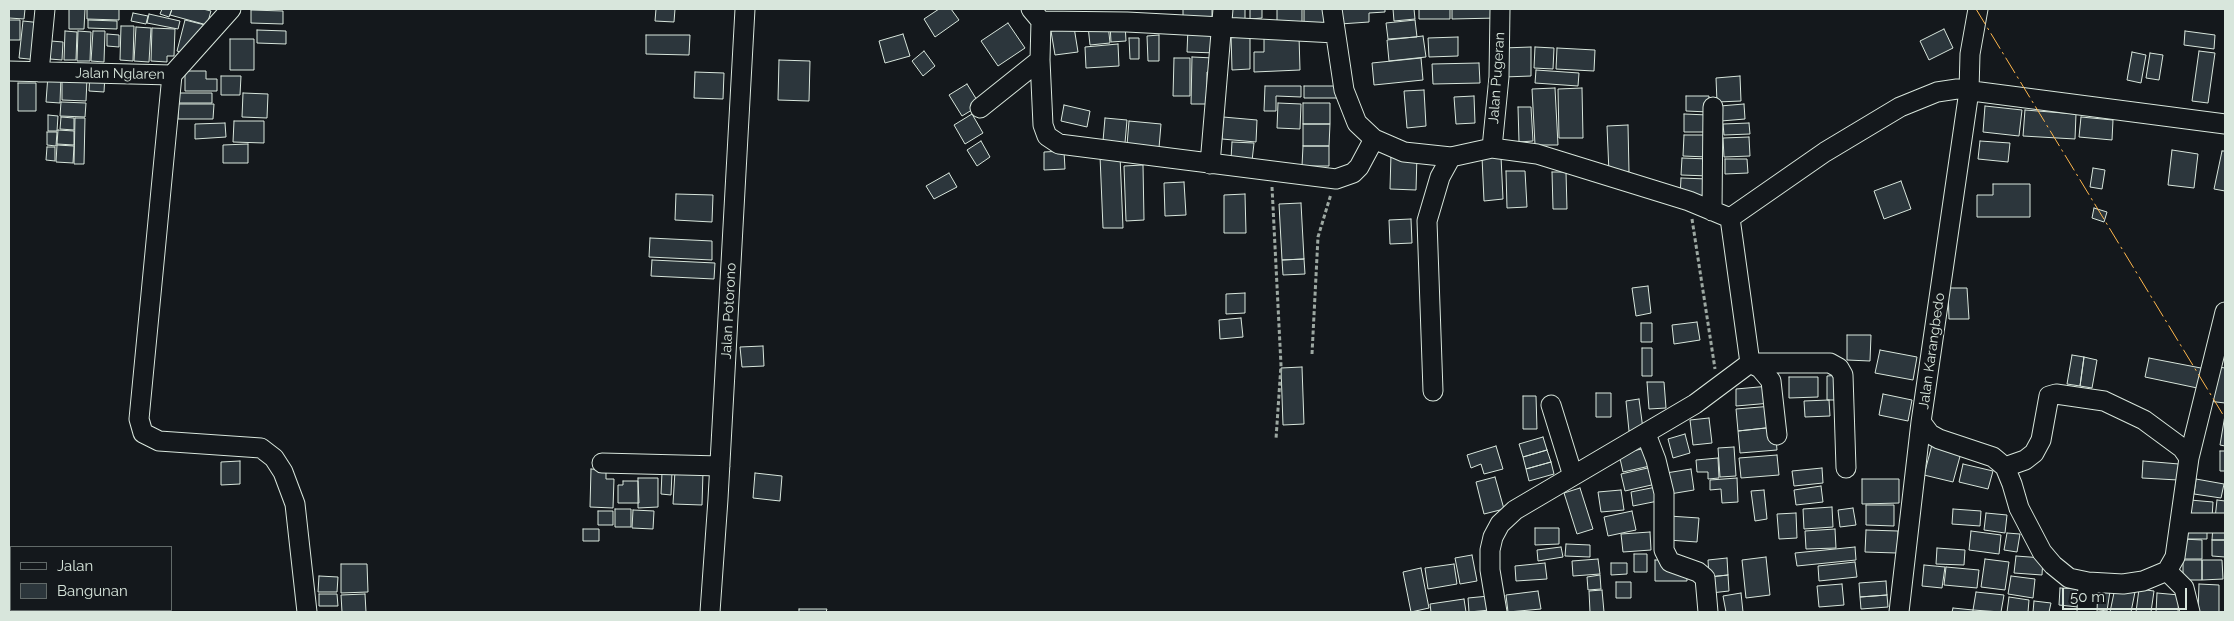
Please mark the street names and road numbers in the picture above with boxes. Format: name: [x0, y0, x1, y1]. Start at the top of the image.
street label: Jalan Pugeran: [1485, 32, 1509, 124]
street label: Jalan Nglaren: [75, 65, 165, 83]
street label: Jalan Potorono: [718, 262, 740, 360]
street label: Jalan Karangbedo: [1916, 292, 1948, 410]

